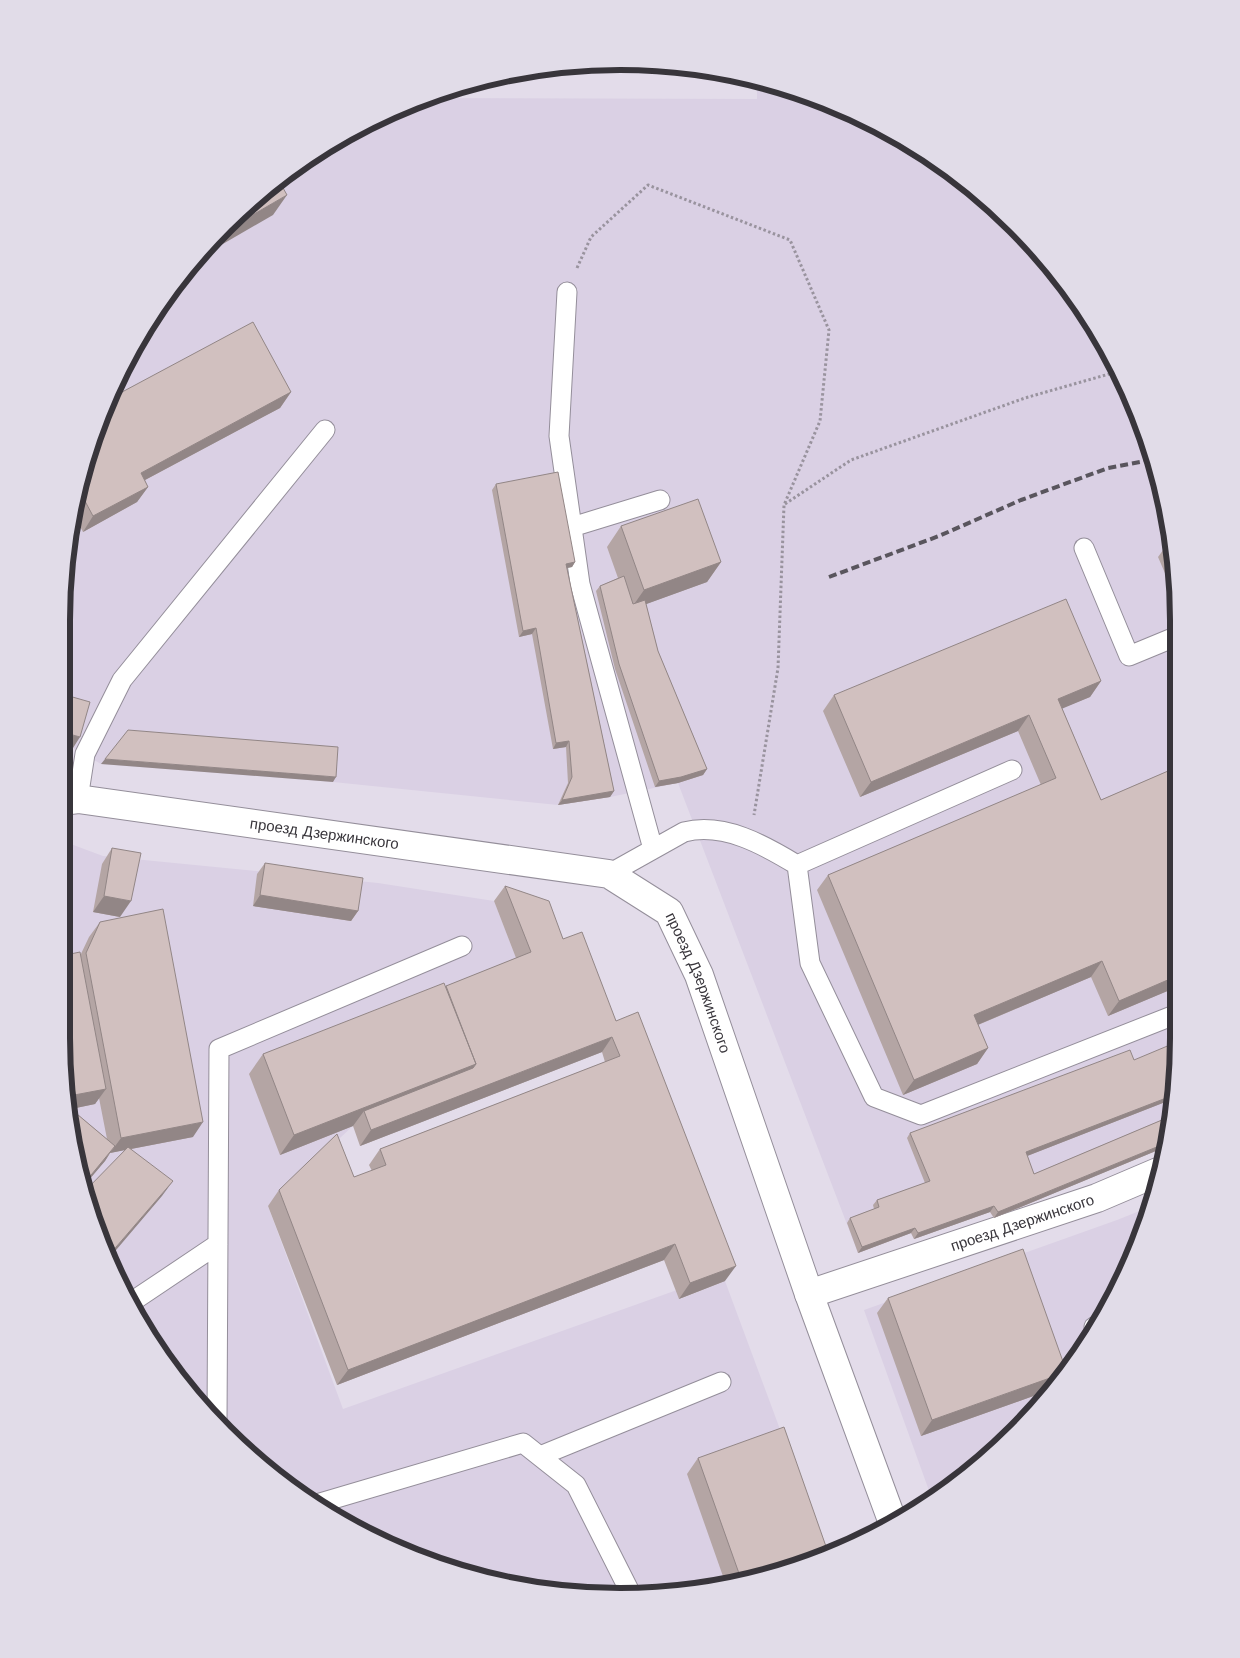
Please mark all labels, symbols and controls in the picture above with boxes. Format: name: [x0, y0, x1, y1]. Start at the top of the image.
street label: проезд Дзержинского: [249, 814, 400, 853]
street label: проезд Дзержинского: [662, 909, 734, 1055]
street label: проезд Дзержинского: [948, 1191, 1097, 1255]

